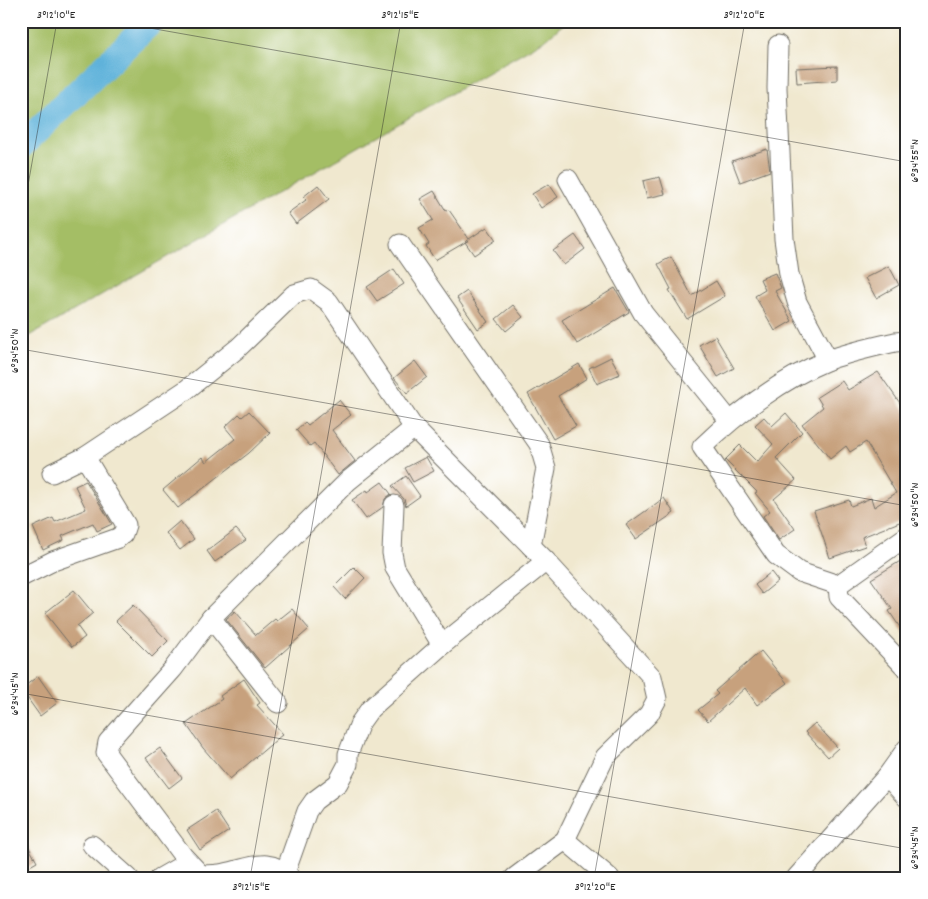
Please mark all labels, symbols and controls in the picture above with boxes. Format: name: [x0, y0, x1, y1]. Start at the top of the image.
text: 3°12'10"E: [37, 7, 76, 24]
text: 3°12'15"E: [381, 7, 419, 24]
text: 3°12'20"E: [724, 7, 765, 24]
text: 6°34'55"N: [907, 139, 924, 183]
text: 6°34'50"N: [7, 329, 24, 373]
text: 6°34'50"N: [907, 483, 924, 527]
text: 6°34'45"N: [7, 672, 24, 716]
text: 6°34'45"N: [907, 826, 924, 870]
text: 3°12'15"E: [232, 879, 270, 896]
text: 3°12'20"E: [575, 879, 616, 896]

